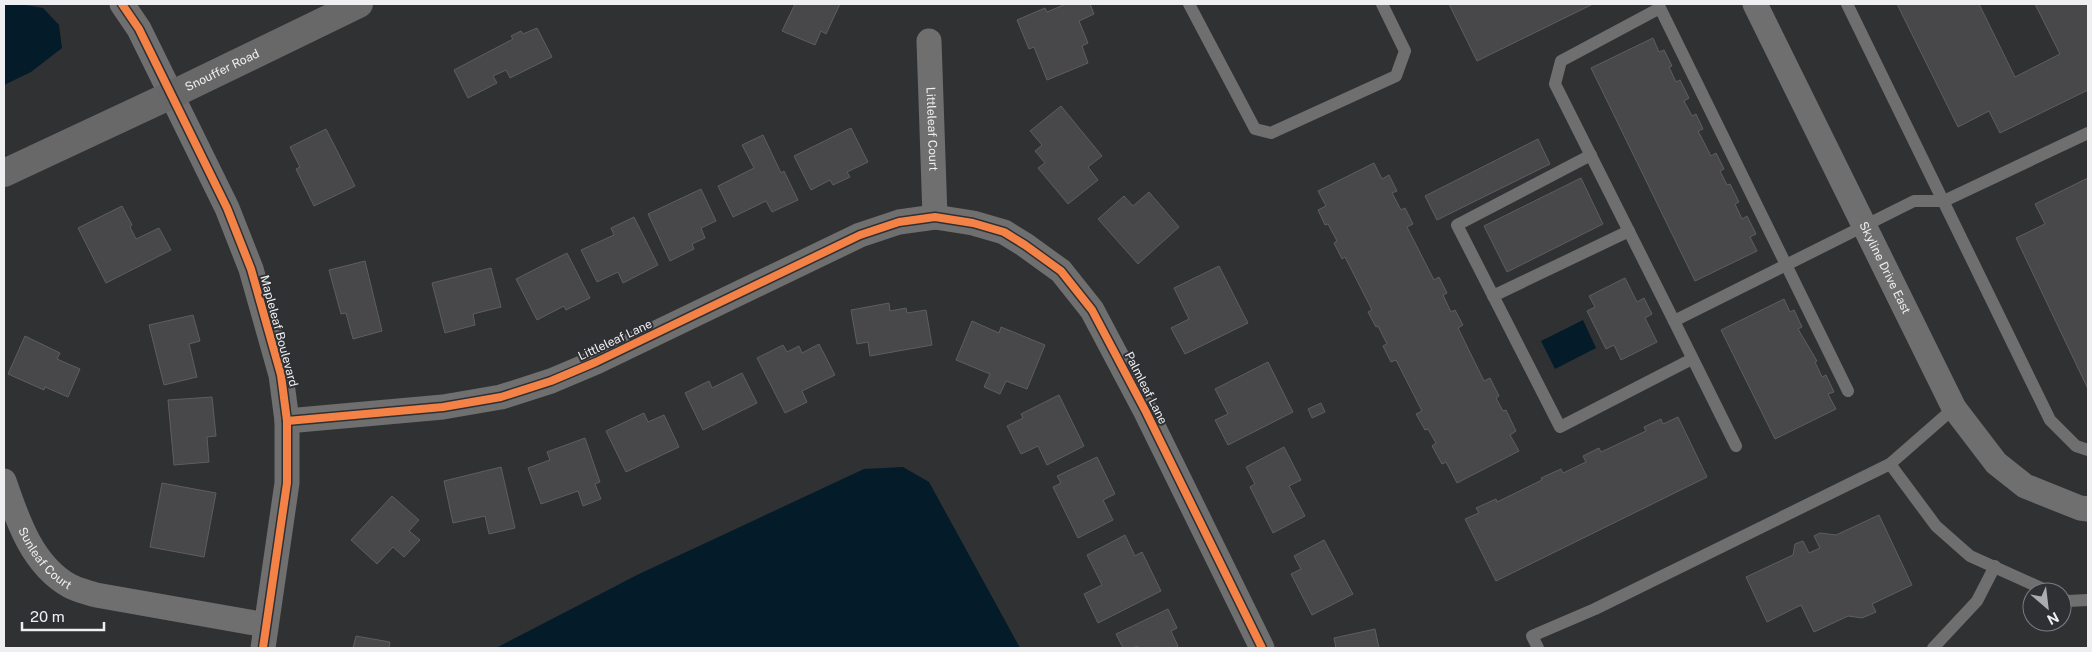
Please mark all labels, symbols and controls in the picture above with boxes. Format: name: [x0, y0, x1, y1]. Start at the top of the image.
street label: Snouffer Road: [183, 46, 261, 94]
street label: Littleleaf Court: [924, 87, 940, 172]
street label: Skyline Drive East: [1856, 219, 1914, 316]
street label: Mapleleaf Boulevard: [257, 274, 301, 388]
street label: Littleleaf Lane: [576, 317, 654, 363]
street label: Palmleaf Lane: [1122, 349, 1170, 427]
street label: Sunleaf Court: [15, 525, 74, 593]
north arrow: [2022, 582, 2072, 632]
scale bar: [22, 600, 105, 632]
text: 20 m: [30, 608, 65, 625]
text: N: [2045, 609, 2062, 628]

